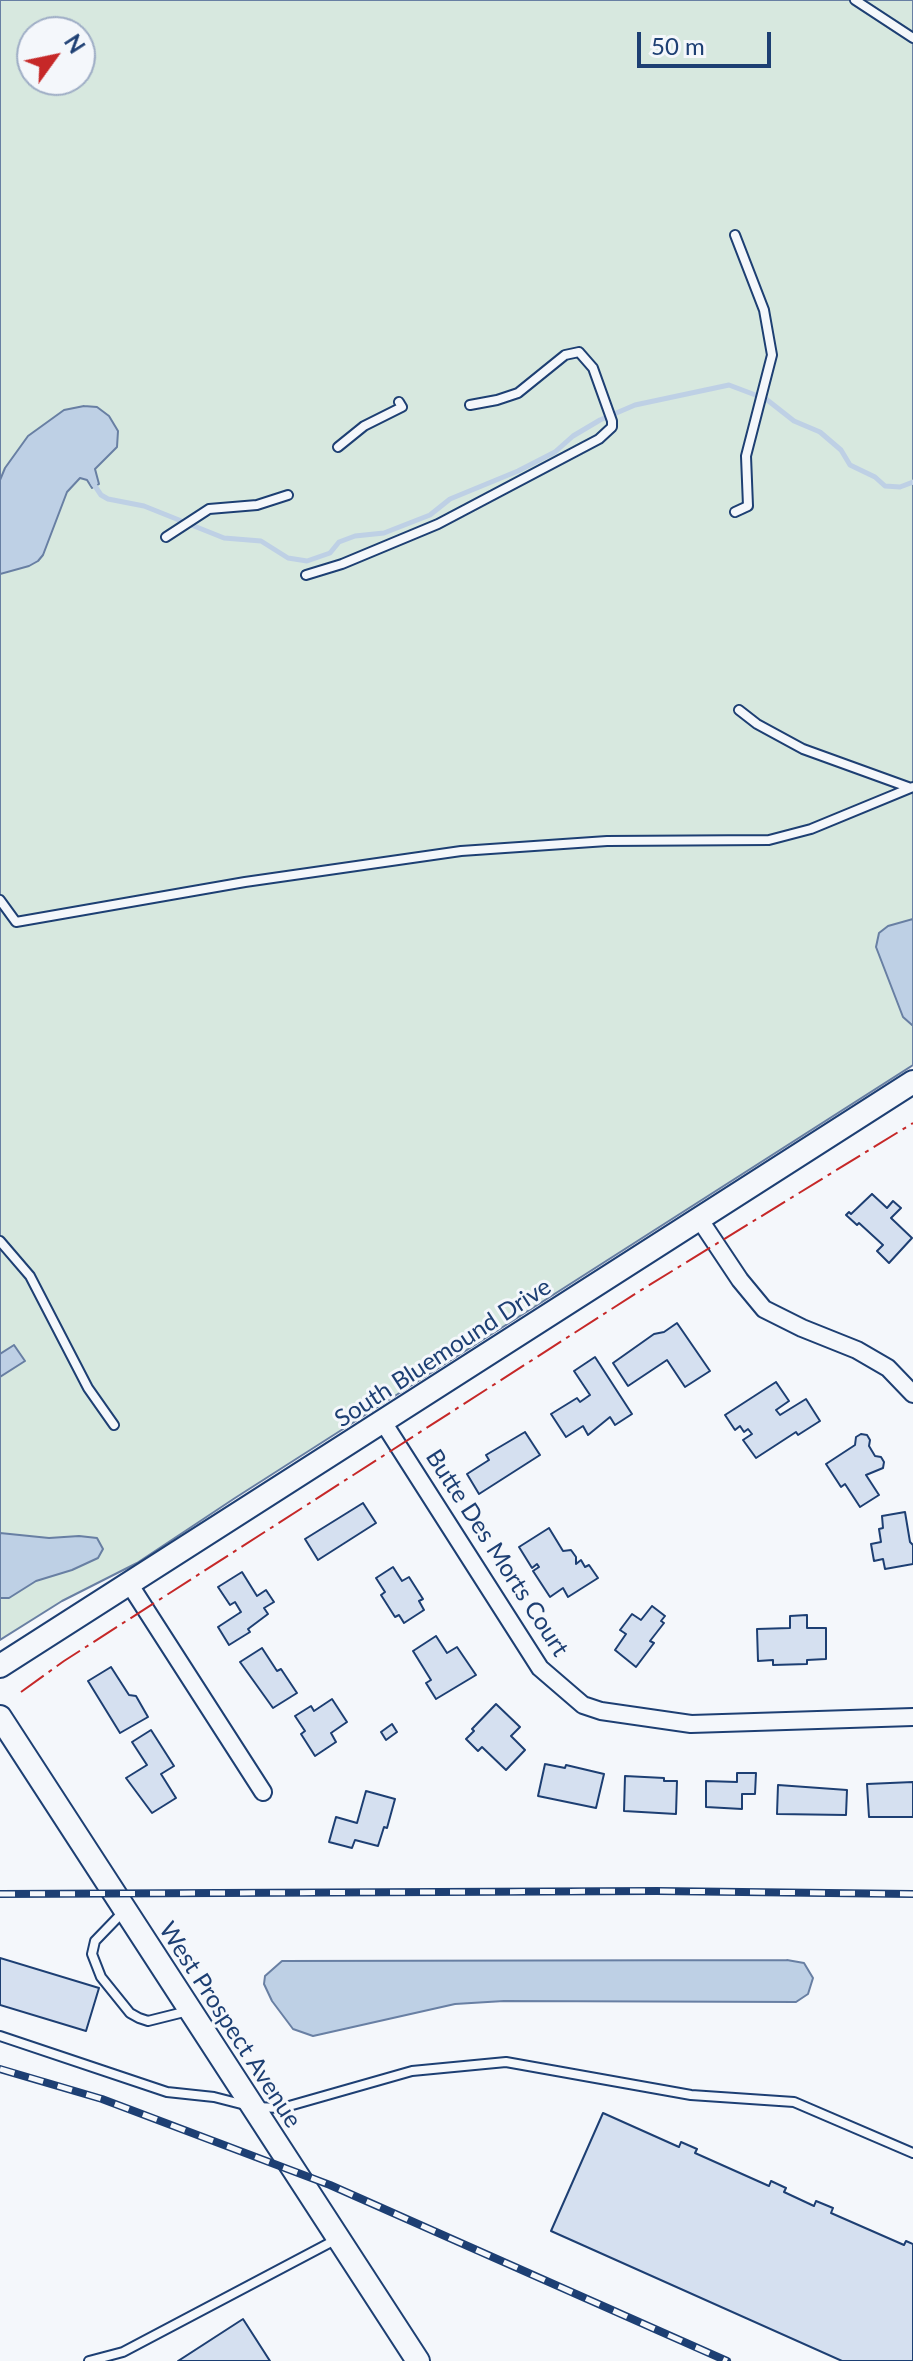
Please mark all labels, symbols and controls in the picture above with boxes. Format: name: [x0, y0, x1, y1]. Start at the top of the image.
north arrow: [16, 16, 96, 96]
scale bar: [641, 16, 775, 66]
text: N: [59, 29, 91, 58]
text: 50 m: [651, 31, 705, 60]
street label: South Bluemound Drive: [329, 1272, 557, 1434]
street label: Butte Des Morts Court: [419, 1444, 575, 1662]
street label: West Prospect Avenue: [153, 1917, 307, 2133]

